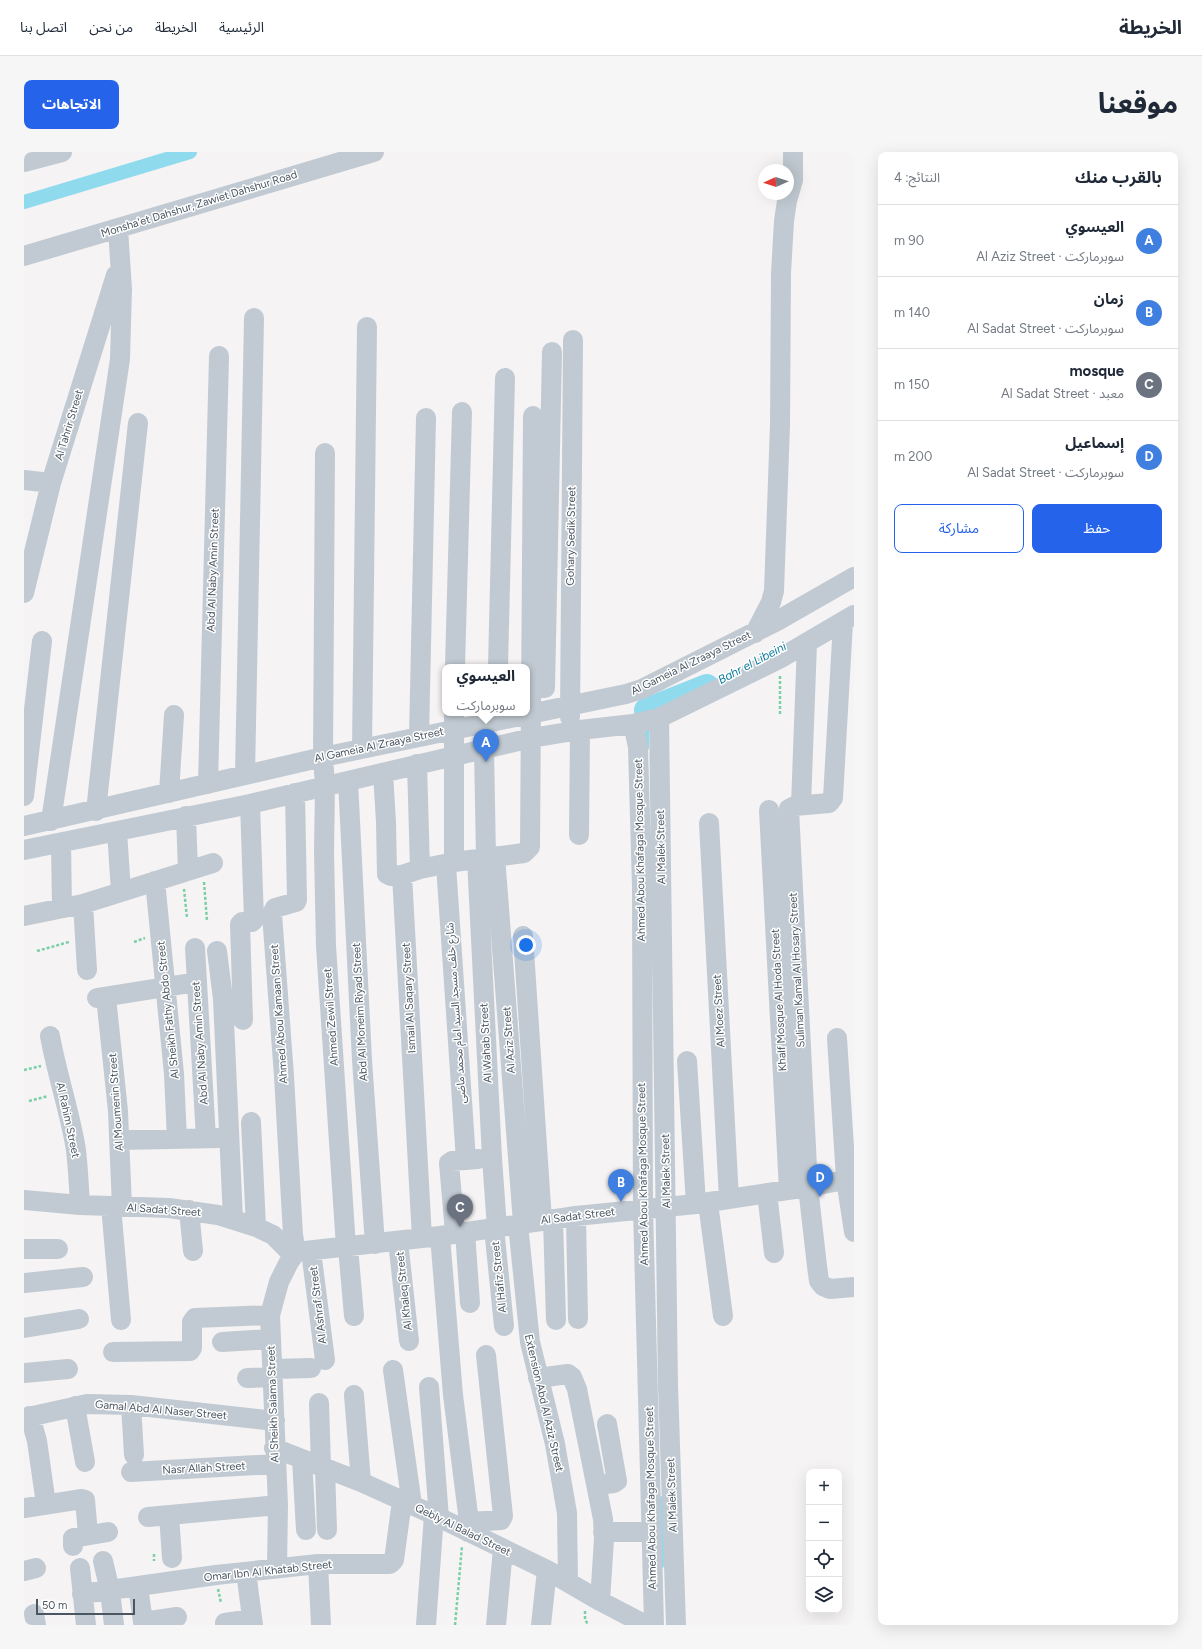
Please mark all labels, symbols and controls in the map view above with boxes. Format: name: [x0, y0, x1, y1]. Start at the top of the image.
text: الخريطة: [1119, 16, 1182, 39]
text: اتصل بنا: [20, 19, 67, 36]
text: من نحن: [89, 19, 133, 36]
text: الخريطة: [155, 19, 197, 36]
text: الرئيسية: [219, 19, 264, 36]
button: الاتجاهات: [24, 80, 119, 129]
text: موقعنا: [1098, 86, 1178, 120]
north arrow: [758, 164, 794, 200]
text: بالقرب منك: [1075, 167, 1162, 187]
street label: Monsha'et Dahshur, Zawiet Dahshur Road: [99, 168, 299, 240]
text: النتائج: 4: [894, 170, 940, 185]
text: العيسوي: [1066, 218, 1124, 236]
text: 90 m: [894, 233, 924, 248]
text: A: [1144, 233, 1154, 248]
text: سوبرماركت · Al Aziz Street: [976, 249, 1124, 264]
text: زمان: [1094, 290, 1124, 308]
text: 140 m: [894, 305, 930, 320]
text: B: [1145, 305, 1153, 320]
text: سوبرماركت · Al Sadat Street: [967, 321, 1124, 336]
text: mosque: [1070, 362, 1124, 380]
text: 150 m: [894, 377, 929, 392]
text: C: [1144, 377, 1154, 392]
text: معبد · Al Sadat Street: [1001, 386, 1124, 401]
street label: Al Tahrir Street: [52, 388, 86, 462]
text: إسماعيل: [1065, 434, 1124, 452]
text: 200 m: [894, 449, 932, 464]
text: D: [1144, 449, 1154, 464]
text: سوبرماركت · Al Sadat Street: [967, 465, 1124, 480]
street label: Gohary Sedik Street: [564, 486, 578, 586]
button: مشاركة: [894, 504, 1024, 553]
button: حفظ: [1032, 504, 1162, 553]
street label: Abd Al Naby Amin Street: [204, 508, 222, 632]
street label: Al Gameia Al Zraaya Street: [629, 628, 753, 698]
water label: Bahr el Libeini: [715, 639, 789, 687]
popup: [442, 664, 530, 716]
text: العيسوي: [457, 667, 515, 685]
text: سوبرماركت: [457, 698, 515, 713]
street label: Al Gameia Al Zraaya Street: [313, 725, 445, 765]
pin: A: [473, 729, 499, 762]
street label: Ahmed Abou Khafaga Mosque Street: [632, 758, 648, 942]
street label: Al Malek Street: [654, 810, 668, 884]
street label: Suliman Kamal Al Hosary Street: [786, 892, 808, 1048]
street label: شارع خلف مسجد السيد امام محمد ماضى: [443, 922, 470, 1104]
street label: Khalf Mosque Al Hoda Street: [769, 929, 789, 1071]
your location: [516, 935, 536, 955]
street label: Al Sheikh Fathy Abdo Street: [154, 940, 182, 1080]
street label: Abd Al Moneim Riyad Street: [350, 942, 370, 1082]
street label: Ismail Al Saqary Street: [400, 942, 418, 1054]
street label: Ahmed Abou Kamaan Street: [268, 944, 290, 1084]
street label: Ahmed Zewil Street: [321, 968, 341, 1066]
street label: Al Moez Street: [711, 974, 727, 1048]
street label: Abd Al Naby Amin Street: [189, 981, 211, 1105]
street label: Al Wahab Street: [477, 1003, 495, 1083]
street label: Al Aziz Street: [500, 1006, 518, 1074]
street label: Al Moumenin Street: [106, 1053, 126, 1151]
street label: Al Rahim Street: [54, 1081, 82, 1159]
street label: Ahmed Abou Khafaga Mosque Street: [635, 1082, 651, 1266]
street label: Al Malek Street: [659, 1134, 673, 1208]
pin: D: [807, 1164, 833, 1197]
pin: B: [608, 1169, 634, 1202]
pin: C: [447, 1194, 473, 1227]
street label: Al Sadat Street: [126, 1201, 202, 1219]
street label: Al Sadat Street: [540, 1205, 616, 1227]
street label: Al Hafiz Street: [489, 1241, 509, 1313]
street label: Al Khaleq Street: [393, 1251, 415, 1331]
street label: Al Ashraf Street: [307, 1265, 329, 1345]
street label: Extension Abd Al Aziz Street: [522, 1333, 566, 1473]
street label: Al Sheikh Salama Street: [264, 1345, 282, 1463]
street label: Gamal Abd Al Naser Street: [95, 1398, 227, 1422]
street label: Ahmed Abou Khafaga Mosque Street: [643, 1406, 659, 1590]
street label: Al Malek Street: [664, 1457, 680, 1533]
street label: Nasr Allah Street: [162, 1459, 246, 1477]
map controls: [806, 1469, 842, 1613]
button: +: [806, 1469, 842, 1505]
street label: Qebly Al Balad Street: [413, 1501, 513, 1559]
button: −: [806, 1505, 842, 1541]
button: locate: [806, 1541, 842, 1577]
street label: Omar Ibn Al Khatab Street: [203, 1558, 333, 1584]
button: layers: [806, 1577, 842, 1613]
scale bar: [36, 1597, 135, 1616]
text: 50 m: [42, 1599, 67, 1612]

